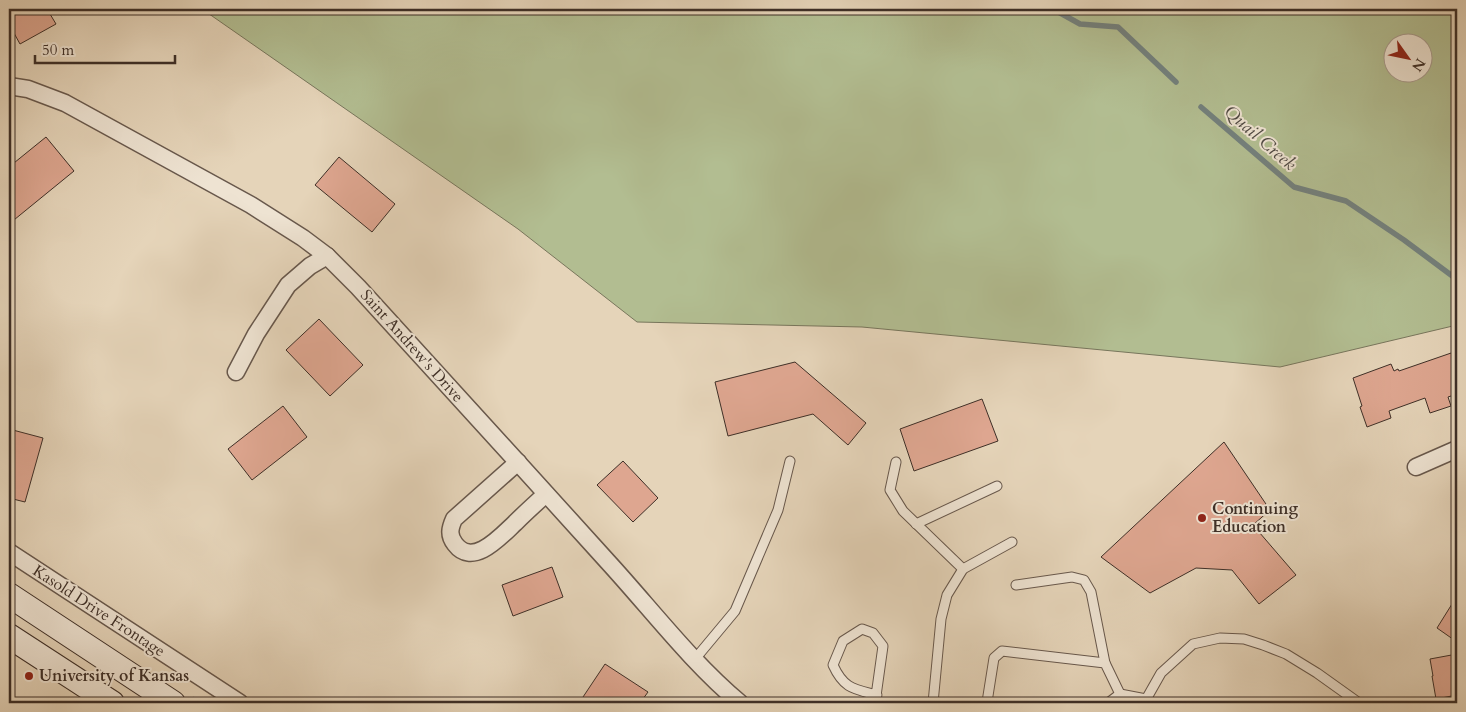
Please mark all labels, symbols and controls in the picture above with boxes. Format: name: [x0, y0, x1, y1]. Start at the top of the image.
scale bar: [35, 32, 175, 64]
north arrow: [1384, 32, 1434, 82]
text: 50 m: [42, 40, 74, 60]
text: N: [1407, 55, 1430, 75]
water label: Quail Creek: [1218, 100, 1302, 176]
street label: Saint Andrew's Drive: [355, 285, 469, 407]
place label: Continuing Education: [1212, 498, 1299, 538]
marker: Continuing Education: [1196, 512, 1208, 524]
street label: Kasold Drive Frontage: [29, 560, 169, 662]
place label: University of Kansas: [39, 665, 189, 687]
marker: University of Kansas: [23, 670, 35, 682]

